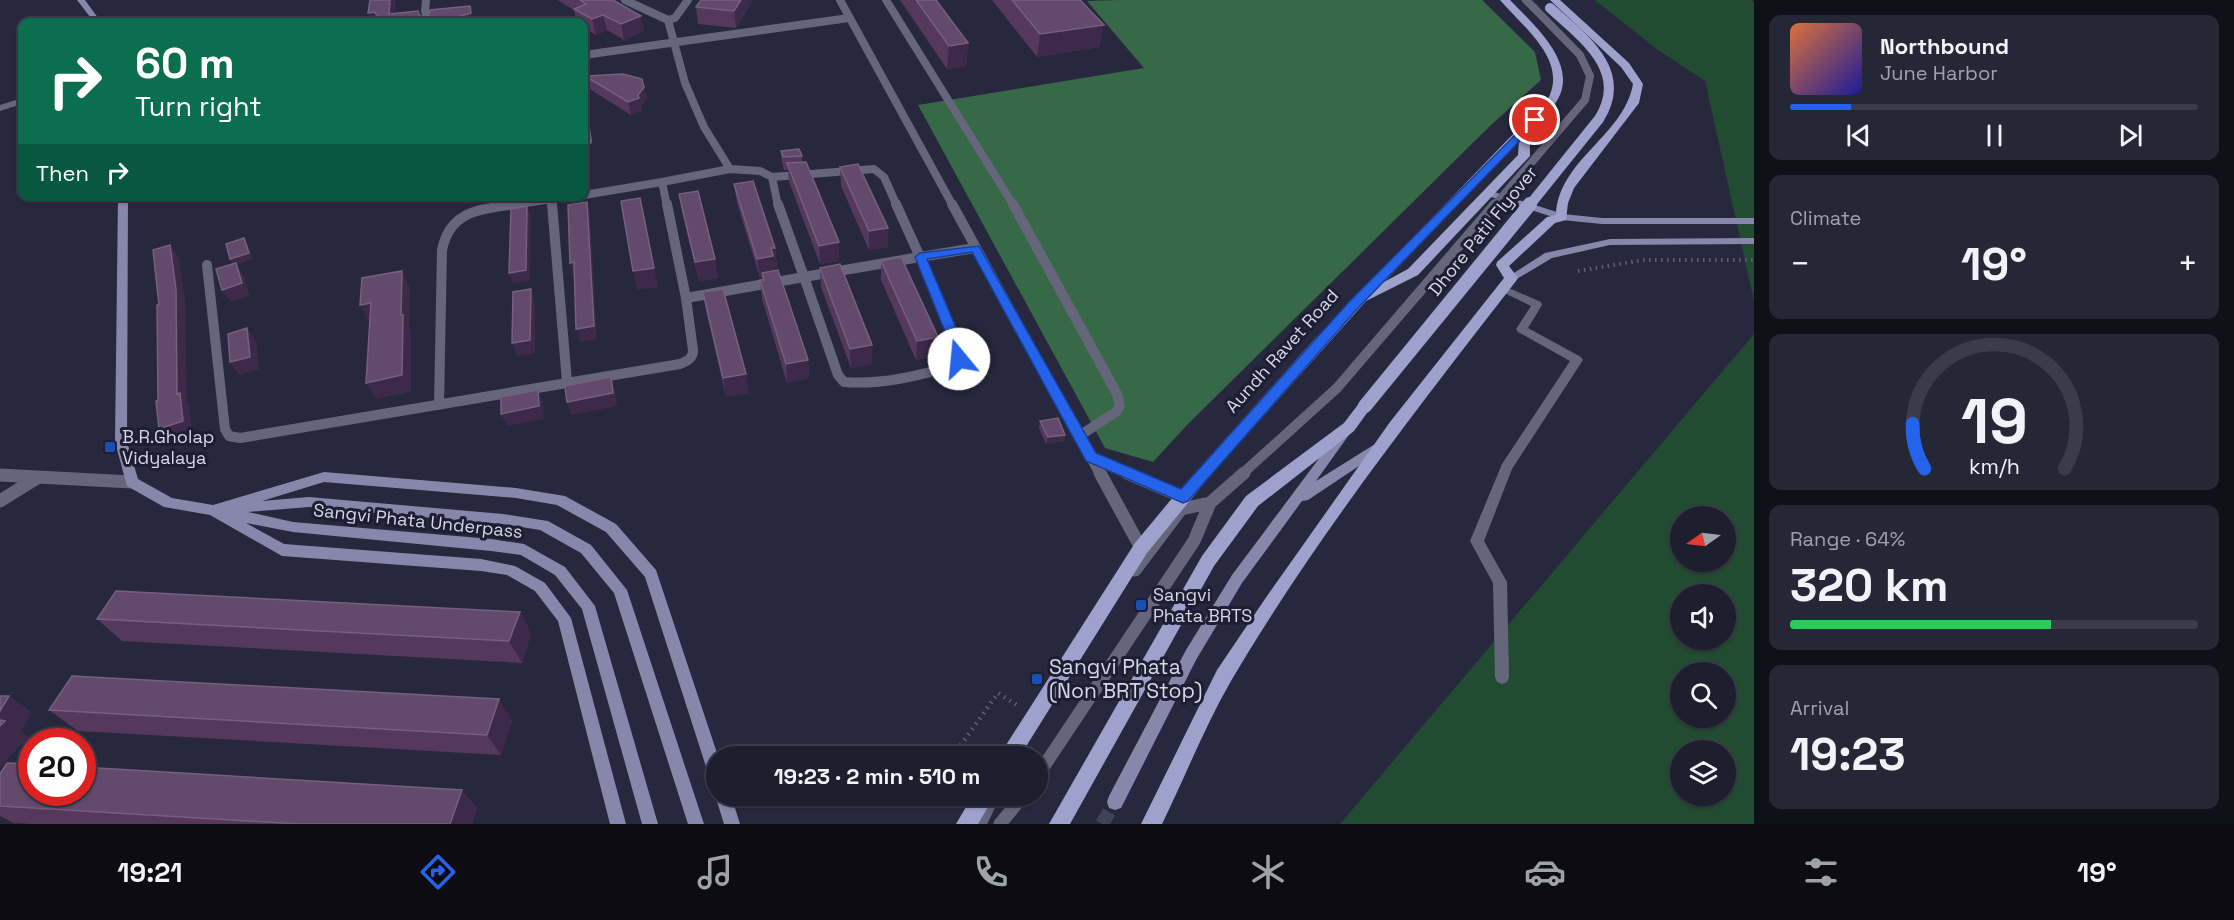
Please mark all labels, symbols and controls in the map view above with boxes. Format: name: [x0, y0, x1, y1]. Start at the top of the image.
text: Northbound: [1880, 32, 2009, 60]
text: 60 m: [135, 37, 235, 90]
icon: right: [36, 42, 114, 120]
text: June Harbor: [1880, 60, 1998, 86]
text: Turn right: [135, 89, 262, 124]
pin: [1509, 94, 1560, 145]
icon: arrive: [1518, 103, 1551, 136]
icon: previous: [1842, 119, 1875, 152]
icon: pause: [1978, 119, 2011, 152]
icon: next: [2114, 119, 2147, 152]
icon: right: [101, 156, 134, 189]
text: Then: [36, 159, 89, 187]
street label: Dhore Patil Flyover: [1423, 161, 1542, 300]
text: Climate: [1790, 205, 1861, 231]
text: 19°: [1961, 236, 2027, 293]
text: −: [1790, 243, 1810, 285]
text: +: [2178, 243, 2198, 285]
street label: Aundh Ravet Road: [1220, 284, 1343, 417]
position arrow: [927, 327, 991, 391]
text: 19: [1961, 382, 2027, 461]
place label: B.R.Gholap Vidyalaya: [122, 425, 214, 469]
marker: B.R.Gholap Vidyalaya: [103, 440, 117, 454]
text: km/h: [1968, 453, 2020, 480]
street label: Sangvi Phata Underpass: [312, 498, 524, 543]
north arrow: [1670, 506, 1736, 572]
map controls: [1670, 506, 1736, 806]
text: Range · 64%: [1790, 526, 1905, 552]
text: 320 km: [1790, 557, 1949, 614]
place label: Sangvi Phata BRTS: [1153, 583, 1252, 627]
button: sound: [1670, 584, 1736, 650]
marker: Sangvi Phata BRTS: [1134, 598, 1148, 612]
place label: Sangvi Phata (Non BRT Stop): [1049, 653, 1203, 704]
button: search: [1670, 662, 1736, 728]
marker: Sangvi Phata (Non BRT Stop): [1030, 672, 1044, 686]
text: Arrival: [1790, 695, 1849, 721]
text: 19:23: [1790, 726, 1906, 783]
speed limit sign: 20: [18, 728, 96, 806]
button: layers: [1670, 740, 1736, 806]
text: 19:23 · 2 min · 510 m: [774, 762, 980, 790]
icon: directions: [417, 851, 459, 893]
icon: music: [694, 851, 736, 893]
icon: phone: [970, 851, 1012, 893]
icon: climate: [1247, 851, 1289, 893]
icon: car: [1524, 851, 1566, 893]
icon: filters: [1800, 851, 1842, 893]
text: 19:21: [117, 855, 183, 890]
text: 19°: [2077, 855, 2117, 890]

